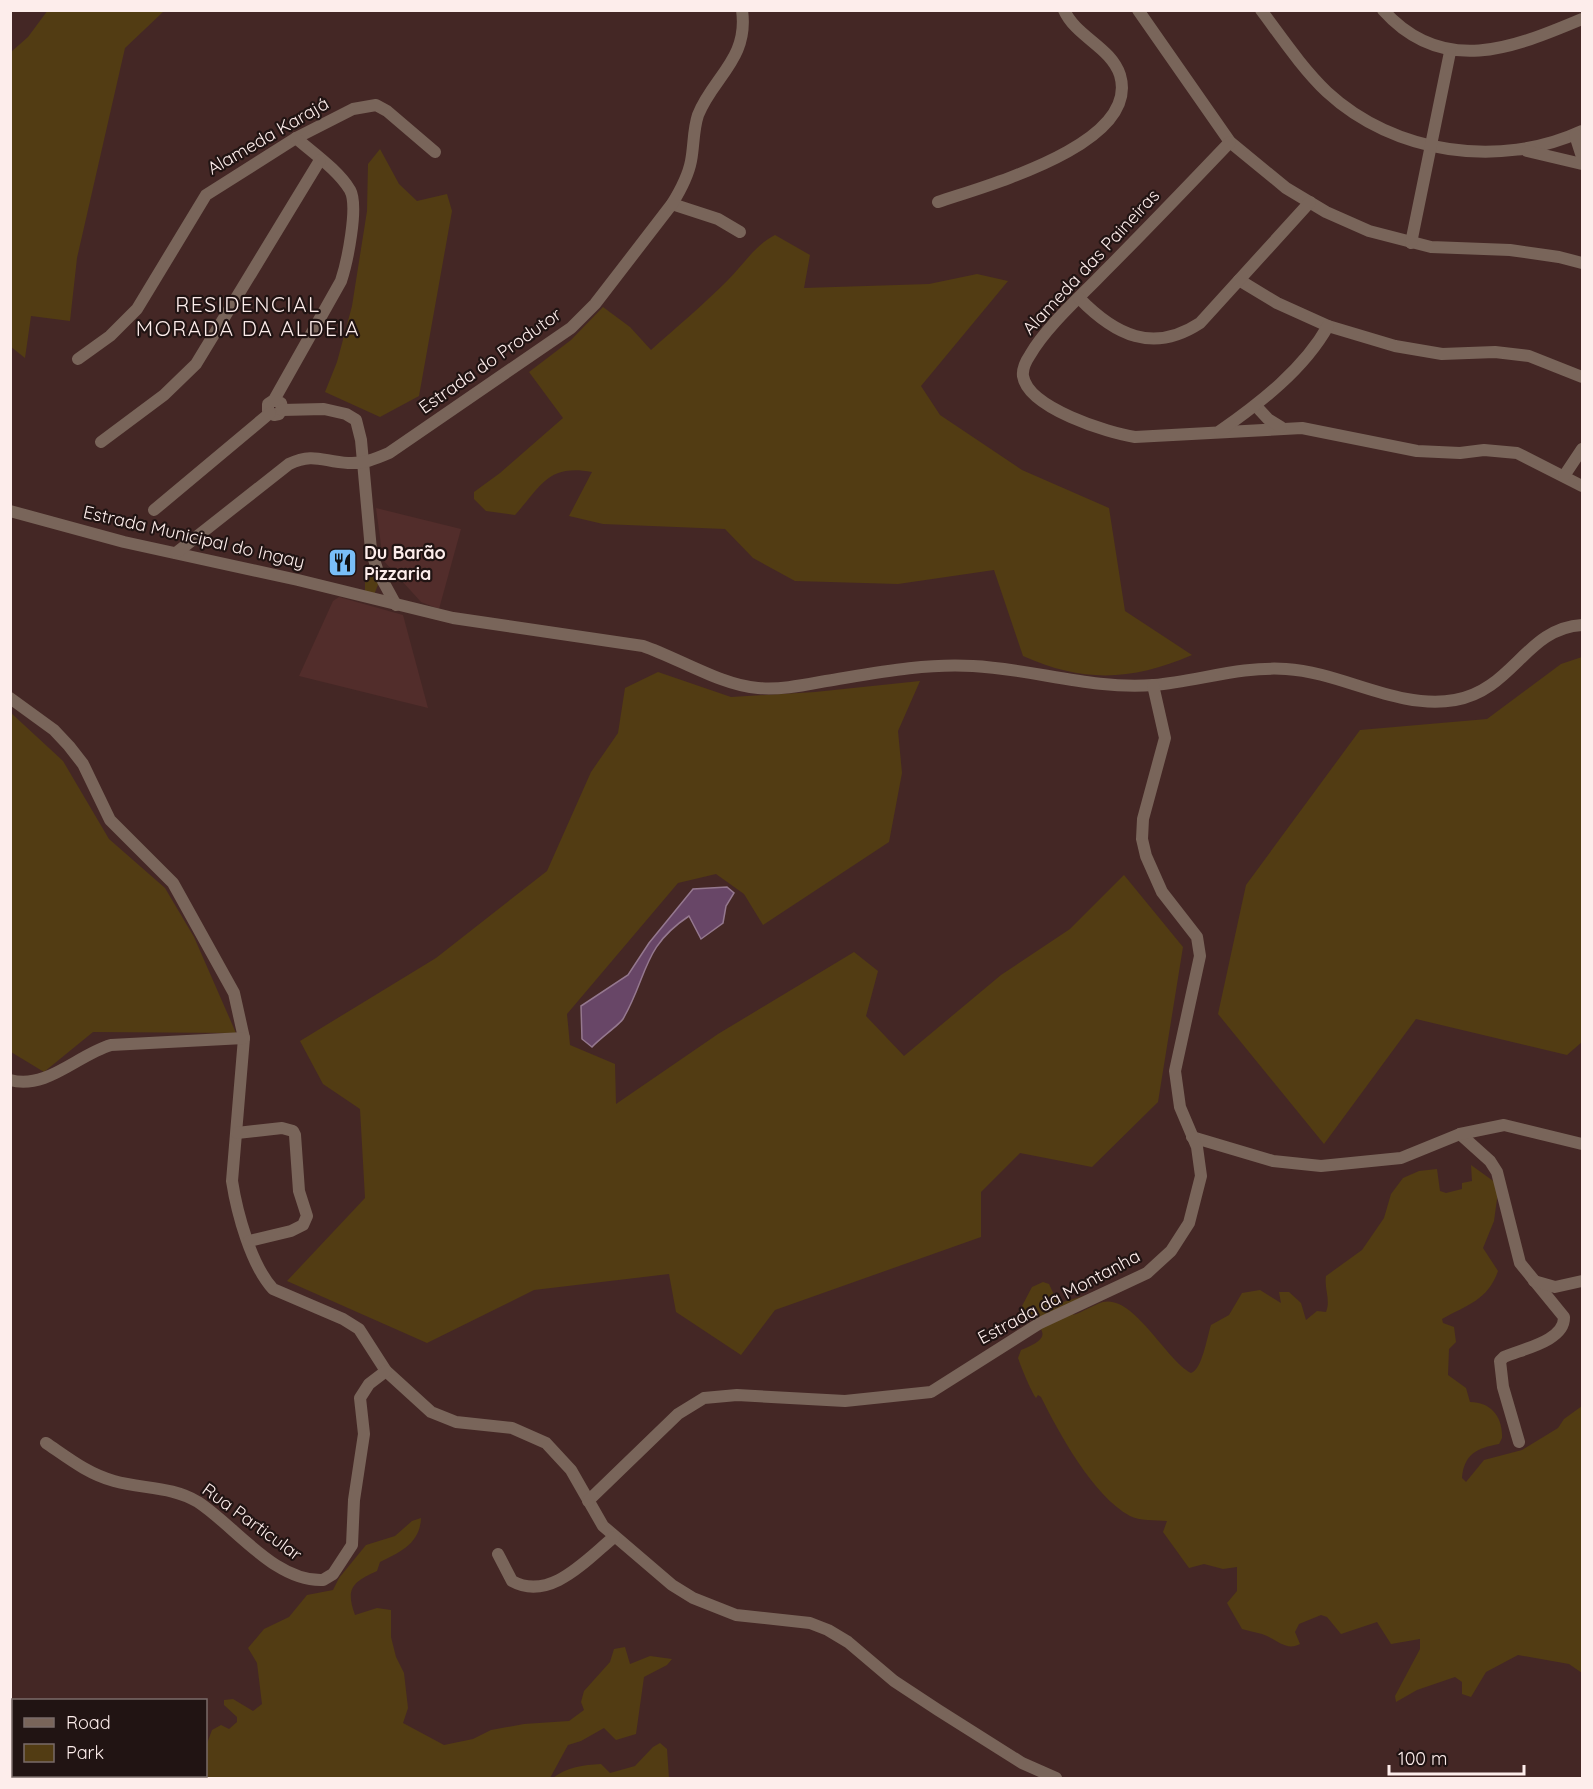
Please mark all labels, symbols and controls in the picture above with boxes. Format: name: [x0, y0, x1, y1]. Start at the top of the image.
street label: Alameda Karajá: [203, 91, 333, 180]
street label: Alameda das Paineiras: [1017, 184, 1164, 339]
district label: RESIDENCIAL MORADA DA ALDEIA: [136, 291, 360, 341]
street label: Estrada do Produtor: [414, 303, 566, 419]
street label: Estrada Municipal do Ingay: [81, 500, 307, 573]
place label: Du Barão Pizzaria: [364, 541, 446, 585]
restaurant icon: Du Barão Pizzaria: [327, 547, 359, 579]
street label: Estrada da Montanha: [974, 1244, 1144, 1349]
street label: Rua Particular: [198, 1478, 307, 1566]
legend: [12, 1699, 207, 1777]
text: Road: [66, 1711, 111, 1734]
scale bar: [1389, 1738, 1524, 1776]
text: Park: [66, 1741, 104, 1764]
text: 100 m: [1398, 1747, 1447, 1770]

